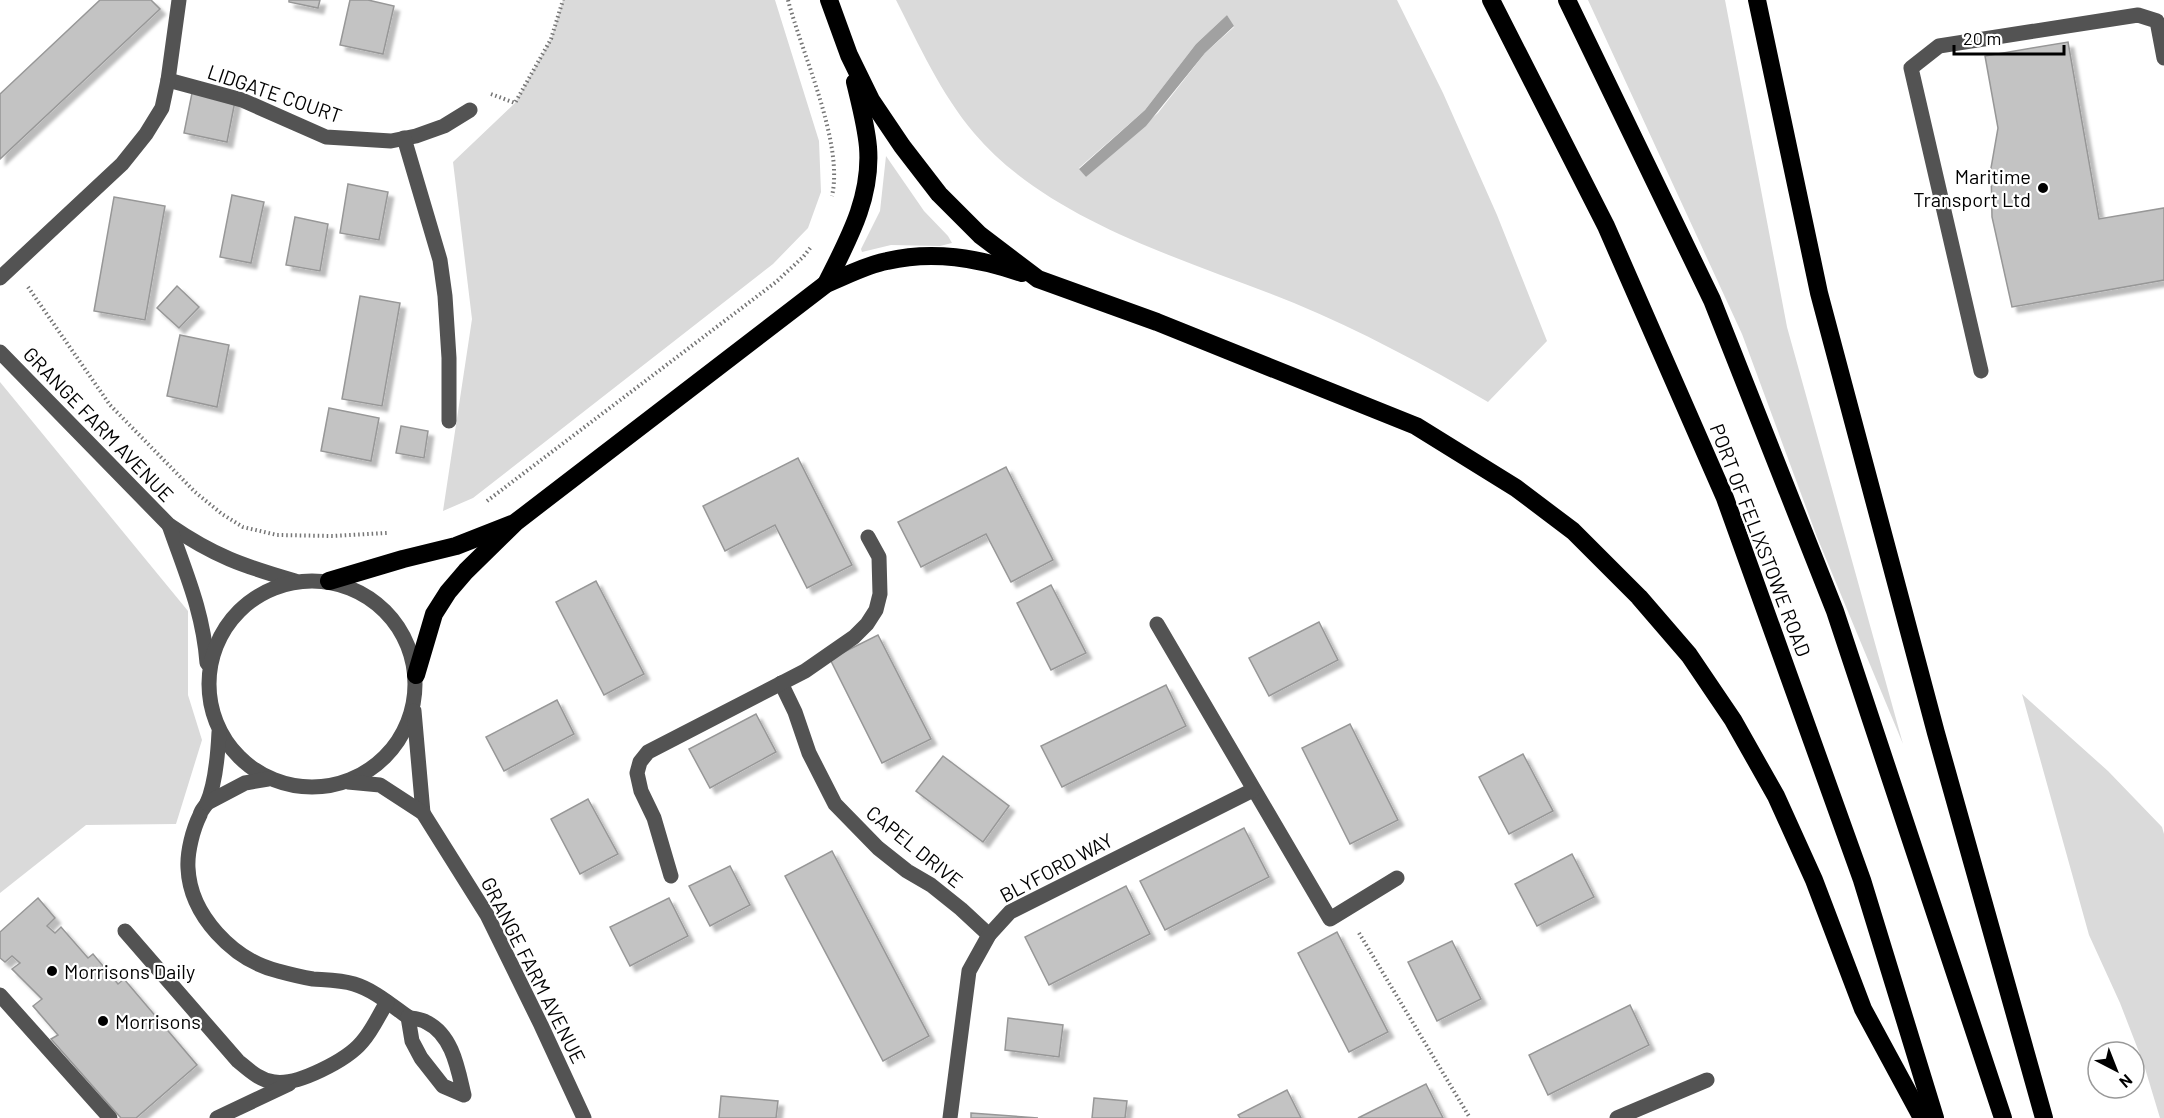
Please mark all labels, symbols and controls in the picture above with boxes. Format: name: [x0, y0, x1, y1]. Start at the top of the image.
scale bar: [1954, 18, 2064, 56]
text: 20 m: [1963, 27, 2001, 49]
street label: LIDGATE COURT: [205, 59, 345, 127]
place label: Maritime Transport Ltd: [1913, 164, 2031, 211]
marker: Maritime Transport Ltd: [2036, 181, 2050, 195]
street label: GRANGE FARM AVENUE: [19, 342, 179, 506]
street label: PORT OF FELIXSTOWE ROAD: [1705, 420, 1817, 660]
street label: CAPEL DRIVE: [862, 800, 968, 892]
street label: BLYFORD WAY: [995, 827, 1117, 907]
street label: GRANGE FARM AVENUE: [477, 873, 591, 1067]
place label: Morrisons Daily: [64, 959, 195, 983]
marker: Morrisons Daily: [45, 964, 59, 978]
place label: Morrisons: [115, 1009, 201, 1033]
marker: Morrisons: [96, 1014, 110, 1028]
north arrow: [2086, 1040, 2146, 1100]
text: N: [2116, 1071, 2137, 1092]

